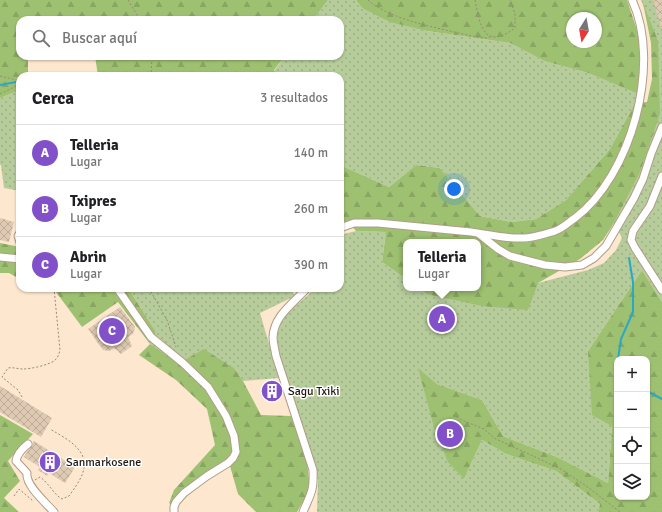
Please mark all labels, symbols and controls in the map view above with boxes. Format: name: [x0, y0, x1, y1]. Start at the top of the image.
north arrow: [566, 12, 602, 48]
search box: [16, 16, 344, 60]
icon: search: [30, 27, 52, 49]
text: Buscar aquí: [62, 29, 137, 47]
text: Cerca: [32, 88, 74, 109]
text: 3 resultados: [260, 90, 328, 106]
text: Telleria: [70, 136, 119, 154]
text: A: [41, 145, 49, 161]
text: 140 m: [294, 145, 328, 161]
text: Lugar: [70, 154, 102, 170]
your location: [444, 179, 464, 199]
text: Txipres: [70, 192, 116, 210]
text: B: [41, 201, 49, 217]
text: 260 m: [294, 201, 328, 217]
text: Lugar: [70, 210, 102, 226]
popup: [403, 239, 481, 291]
text: Abrin: [70, 248, 107, 266]
text: Telleria: [418, 248, 466, 266]
text: C: [41, 257, 49, 273]
text: 390 m: [294, 257, 328, 273]
text: Lugar: [70, 266, 102, 282]
text: Lugar: [418, 266, 449, 282]
pin: A: [429, 304, 455, 334]
pin: C: [99, 316, 125, 346]
map controls: [614, 356, 650, 500]
button: +: [614, 356, 650, 392]
building icon: Sagu Txiki: [259, 378, 285, 404]
place label: Sagu Txiki: [288, 384, 339, 399]
button: −: [614, 392, 650, 428]
pin: B: [437, 419, 463, 449]
button: locate: [614, 428, 650, 464]
building icon: Sanmarkosene: [37, 449, 63, 475]
place label: Sanmarkosene: [66, 455, 141, 470]
button: layers: [614, 464, 650, 500]

